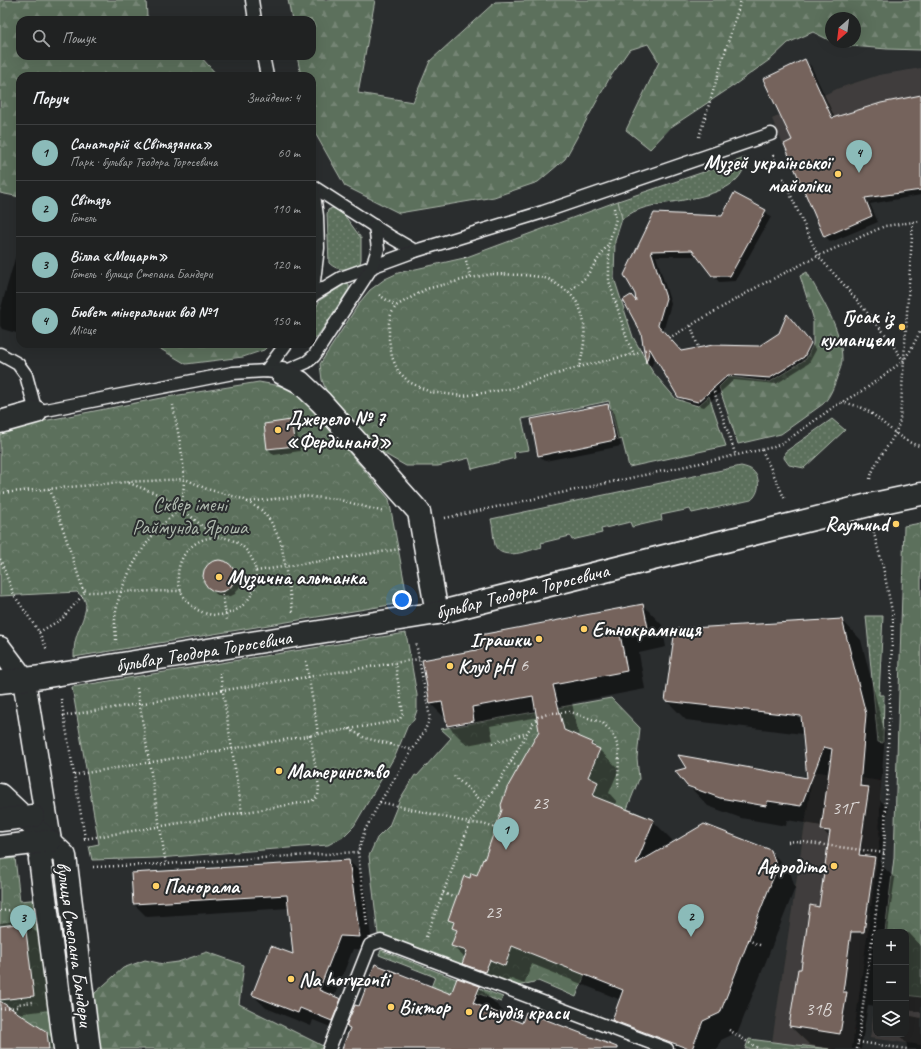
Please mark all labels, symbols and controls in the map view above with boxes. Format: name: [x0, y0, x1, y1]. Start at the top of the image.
north arrow: [825, 12, 861, 48]
search box: [16, 16, 316, 60]
icon: search: [30, 27, 52, 49]
text: Пошук: [62, 29, 95, 48]
text: Поруч: [32, 88, 68, 109]
text: Знайдено: 4: [246, 90, 300, 106]
text: Санаторій «Світязянка»: [70, 135, 212, 154]
pin: 4: [846, 140, 872, 173]
text: 1: [42, 145, 48, 161]
text: 60 m: [278, 145, 300, 161]
place label: Музей української майоліки: [704, 150, 834, 198]
text: Парк · бульвар Теодора Торосевича: [70, 154, 218, 170]
marker: Музей української майоліки: [833, 169, 843, 179]
text: Світязь: [70, 191, 110, 210]
text: 2: [42, 201, 48, 217]
text: 110 m: [272, 201, 300, 217]
text: Готель: [70, 210, 96, 226]
text: Вілла «Моцарт»: [70, 247, 168, 266]
text: 3: [42, 257, 48, 273]
text: 120 m: [272, 257, 300, 273]
text: Готель · вулиця Степана Бандери: [70, 266, 212, 282]
text: Бювет мінеральних вод №1: [70, 303, 217, 322]
place label: Гусак із куманцем: [819, 304, 896, 352]
text: 4: [42, 313, 48, 329]
text: 150 m: [272, 313, 300, 329]
text: Місце: [70, 322, 96, 338]
marker: Гусак із куманцем: [897, 322, 907, 332]
place label: Джерело № 7 «Фердинанд»: [286, 406, 392, 454]
marker: Джерело № 7 «Фердинанд»: [273, 425, 283, 435]
park label: Сквер імені Раймунда Яроша: [132, 492, 249, 540]
place label: Raymund: [825, 512, 892, 537]
marker: Raymund: [891, 519, 901, 529]
street label: бульвар Теодора Торосевича: [433, 557, 613, 625]
place label: Музична альтанка: [227, 565, 368, 591]
marker: Музична альтанка: [214, 572, 224, 582]
your location: [392, 590, 412, 610]
place label: Етнокрамниця: [592, 617, 702, 642]
street label: бульвар Теодора Торосевича: [114, 624, 295, 678]
marker: Етнокрамниця: [579, 624, 589, 634]
place label: Іграшки: [470, 627, 532, 652]
marker: Іграшки: [534, 634, 544, 644]
place label: Клуб pH: [458, 654, 516, 679]
house number: 6: [520, 654, 529, 676]
marker: Клуб pH: [445, 661, 455, 671]
place label: Материнство: [287, 759, 390, 784]
marker: Материнство: [274, 766, 284, 776]
house number: 23: [532, 792, 550, 814]
house number: 31Г: [832, 797, 860, 819]
pin: 1: [493, 817, 519, 850]
place label: Афродіта: [757, 854, 828, 879]
street label: вулиця Степана Бандери: [51, 860, 99, 1030]
marker: Афродіта: [829, 861, 839, 871]
place label: Панорама: [164, 874, 241, 899]
marker: Панорама: [151, 881, 161, 891]
house number: 23: [485, 901, 503, 923]
pin: 2: [678, 904, 704, 937]
pin: 3: [10, 905, 36, 938]
map controls: [873, 929, 909, 1037]
button: +: [873, 929, 909, 965]
button: −: [873, 965, 909, 1001]
place label: Na horyzonti: [299, 967, 392, 992]
marker: Na horyzonti: [286, 974, 296, 984]
place label: Віктор: [399, 995, 452, 1020]
house number: 31В: [805, 998, 832, 1020]
place label: Студія краси: [477, 1000, 571, 1025]
button: layers: [873, 1001, 909, 1037]
marker: Віктор: [386, 1002, 396, 1012]
marker: Студія краси: [464, 1007, 474, 1017]

